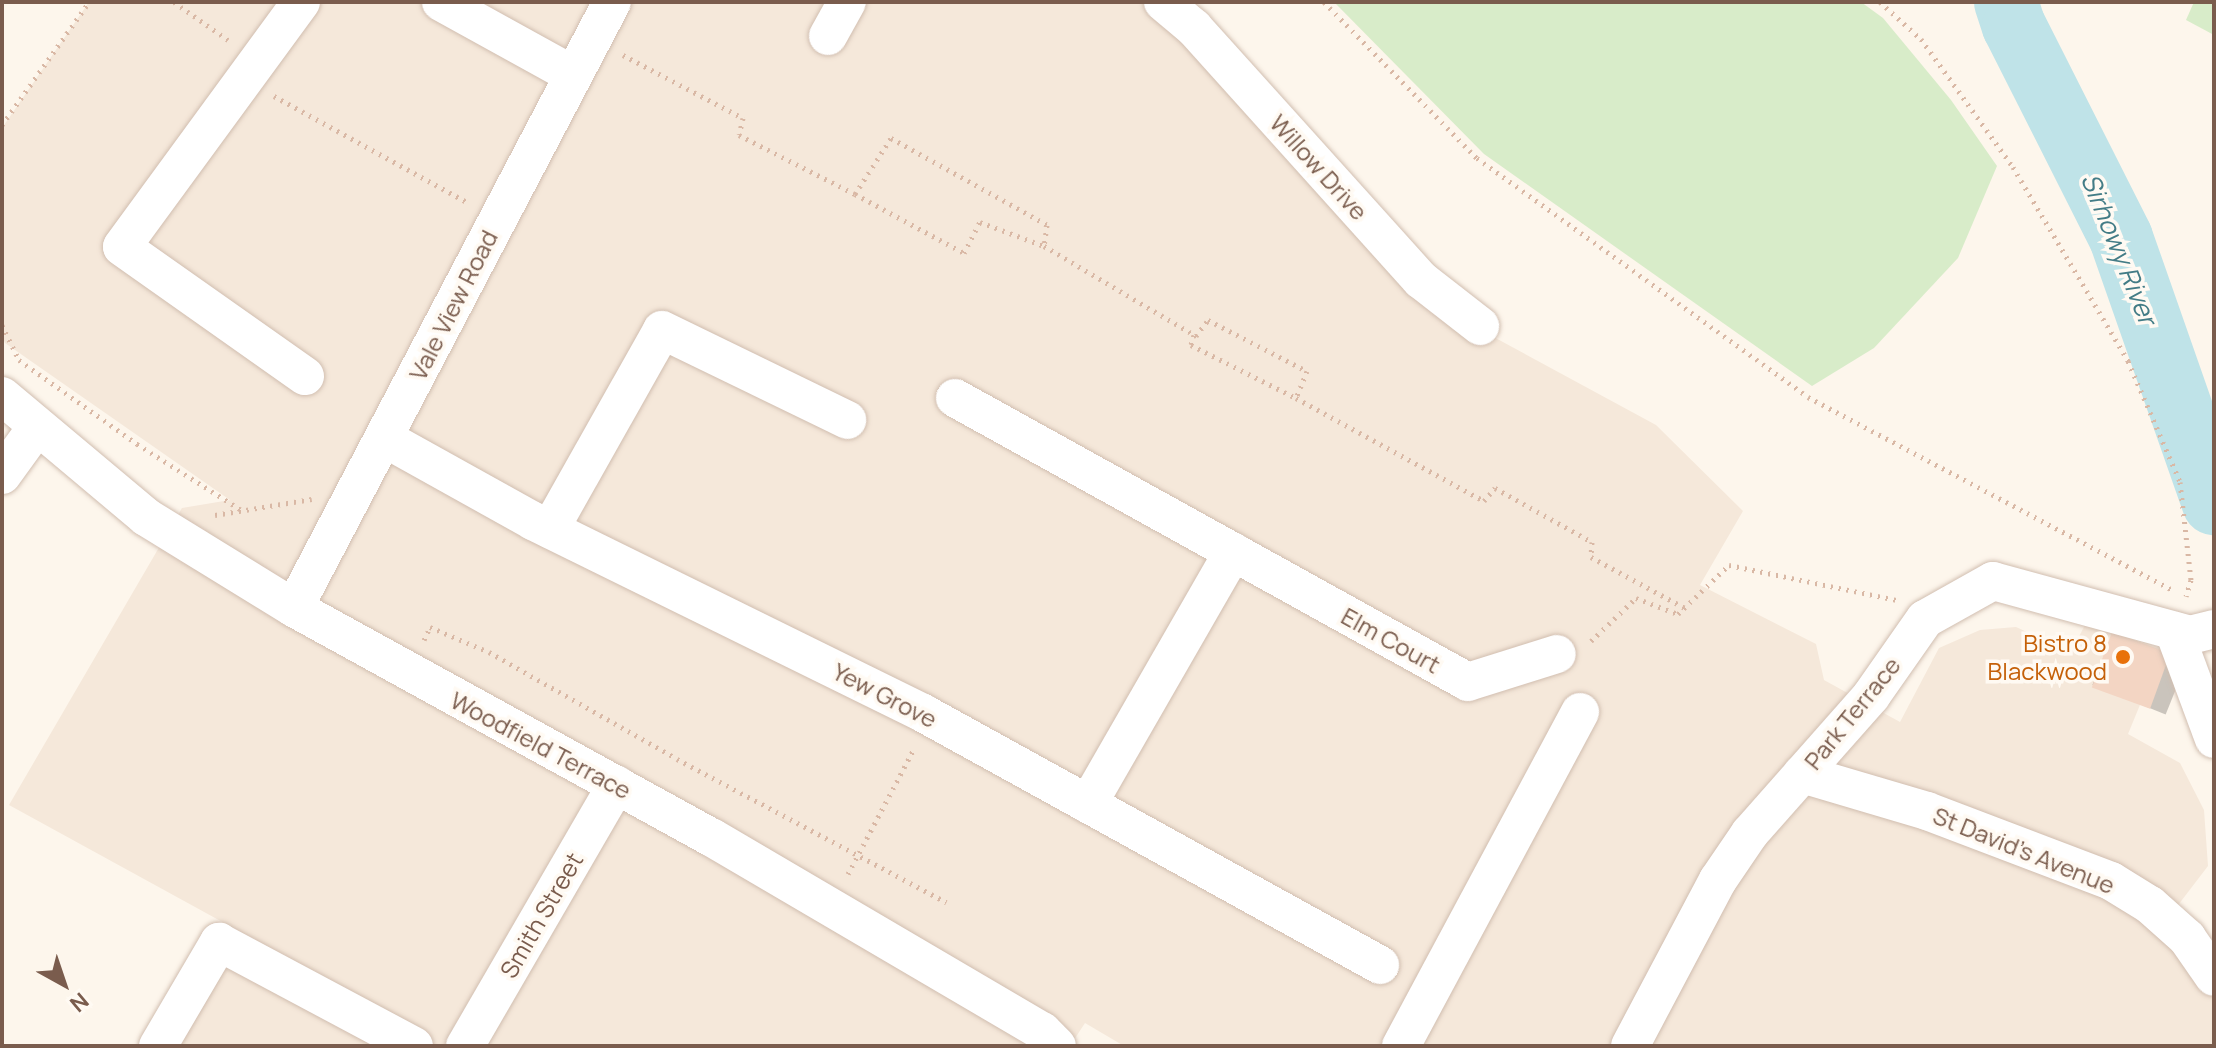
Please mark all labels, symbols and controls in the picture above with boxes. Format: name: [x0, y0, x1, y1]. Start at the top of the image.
street label: Willow Drive: [1264, 108, 1374, 226]
water label: Sirhowy River: [2075, 169, 2163, 329]
street label: Vale View Road: [403, 225, 503, 385]
street label: Elm Court: [1337, 601, 1445, 679]
place label: Bistro 8 Blackwood: [1988, 629, 2107, 685]
marker: Bistro 8 Blackwood: [2114, 648, 2132, 666]
street label: Park Terrace: [1798, 651, 1906, 775]
street label: Yew Grove: [828, 657, 942, 733]
street label: Woodfield Terrace: [446, 685, 636, 805]
street label: St David's Avenue: [1929, 801, 2119, 899]
street label: Smith Street: [494, 847, 588, 983]
north arrow: [24, 944, 104, 1024]
text: N: [64, 986, 95, 1019]

